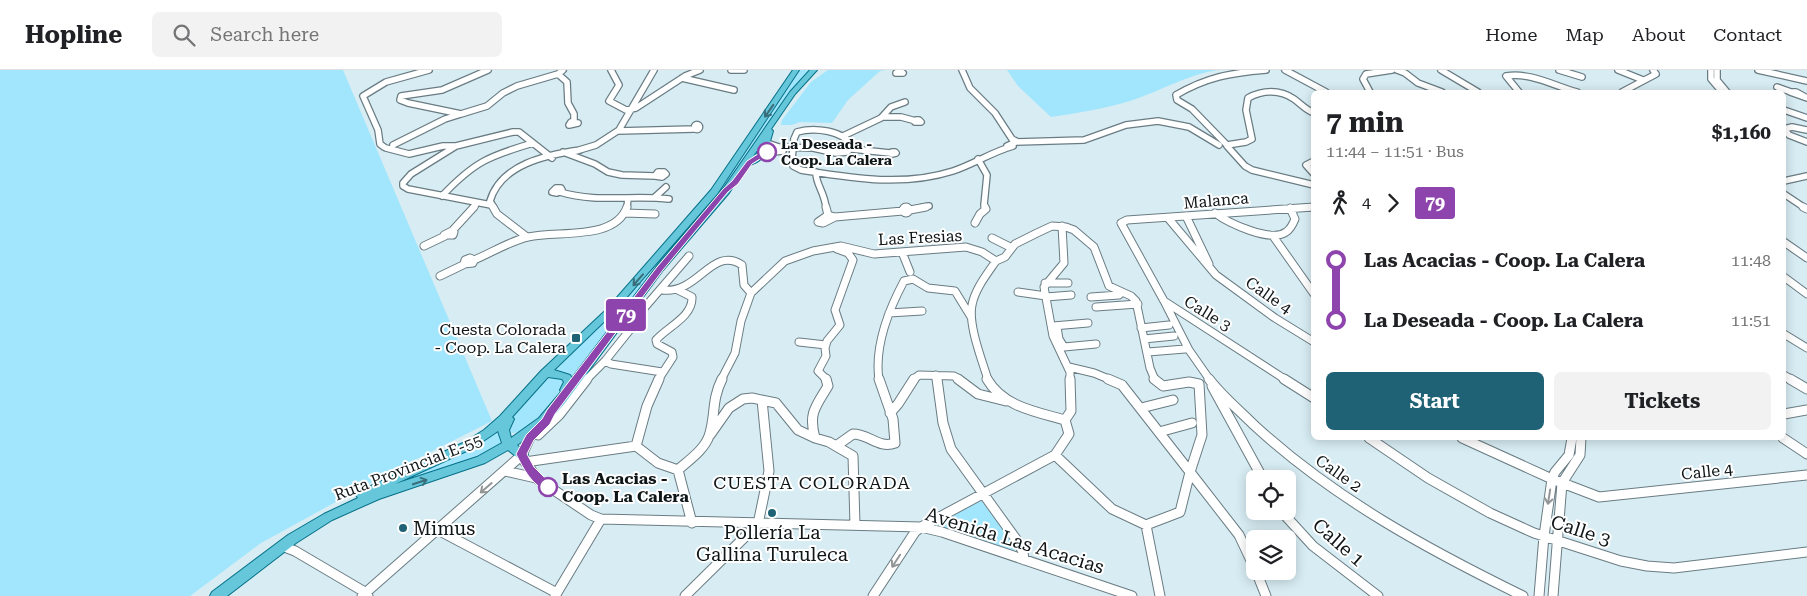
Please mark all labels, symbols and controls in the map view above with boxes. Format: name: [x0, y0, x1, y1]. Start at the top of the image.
search box: [152, 12, 502, 57]
text: Hopline: [25, 21, 122, 49]
icon: search: [170, 21, 198, 49]
text: Search here: [210, 23, 319, 46]
text: Home: [1485, 24, 1537, 45]
text: Map: [1565, 24, 1604, 45]
text: About: [1632, 24, 1685, 45]
text: Contact: [1713, 24, 1782, 45]
one-way arrow: [764, 103, 774, 117]
text: 7 min: [1326, 106, 1404, 139]
text: $1,160: [1712, 121, 1771, 144]
place label: La Deseada - Coop. La Calera: [781, 136, 893, 168]
marker: La Deseada - Coop. La Calera: [757, 142, 777, 162]
text: 11:44 – 11:51 · Bus: [1326, 142, 1464, 161]
street label: Malanca: [1183, 188, 1250, 213]
icon: walk: [1326, 189, 1354, 217]
icon: forward: [1379, 189, 1407, 217]
text: 79: [1425, 192, 1445, 213]
text: 4: [1362, 193, 1371, 212]
street label: Las Fresias: [878, 226, 963, 249]
text: Las Acacias - Coop. La Calera: [1364, 249, 1645, 272]
text: 11:48: [1731, 251, 1771, 270]
one-way arrow: [632, 273, 643, 286]
street label: Calle 4: [1242, 273, 1295, 318]
street label: Calle 3: [1181, 292, 1235, 335]
line badge: 79: [604, 299, 648, 331]
text: 79: [616, 304, 636, 325]
text: La Deseada - Coop. La Calera: [1364, 309, 1644, 332]
text: 11:51: [1731, 311, 1771, 330]
place label: Cuesta Colorada - Coop. La Calera: [434, 320, 566, 357]
marker: Cuesta Colorada - Coop. La Calera: [570, 332, 582, 344]
button: Start: [1326, 372, 1544, 430]
button: Tickets: [1554, 372, 1771, 430]
street label: Ruta Provincial E-55: [331, 430, 485, 504]
street label: Calle 2: [1312, 451, 1365, 496]
street label: Calle 4: [1680, 459, 1734, 484]
place label: Las Acacias - Coop. La Calera: [562, 469, 689, 506]
map controls: [1246, 470, 1296, 580]
button: locate: [1246, 470, 1296, 520]
district label: CUESTA COLORADA: [713, 472, 911, 493]
one-way arrow: [412, 476, 428, 486]
marker: Las Acacias - Coop. La Calera: [538, 477, 558, 497]
one-way arrow: [480, 482, 493, 494]
one-way arrow: [1544, 489, 1554, 505]
street label: Avenida Las Acacias: [923, 502, 1107, 579]
marker: Pollería La Gallina Turuleca: [766, 507, 778, 519]
street label: Calle 3: [1548, 510, 1614, 551]
street label: Calle 1: [1308, 514, 1369, 571]
place label: Mimus: [413, 517, 475, 540]
place label: Pollería La Gallina Turuleca: [696, 521, 849, 566]
marker: Mimus: [397, 522, 409, 534]
button: layers: [1246, 530, 1296, 580]
one-way arrow: [891, 554, 901, 568]

